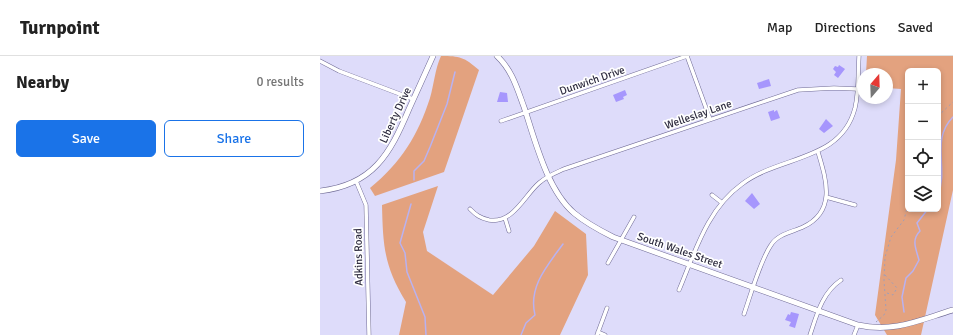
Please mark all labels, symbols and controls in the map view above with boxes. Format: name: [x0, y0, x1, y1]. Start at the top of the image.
text: Turnpoint: [20, 16, 100, 40]
text: Map: [767, 19, 793, 36]
text: Directions: [815, 19, 876, 36]
text: Saved: [898, 19, 933, 36]
street label: Dunwich Drive: [558, 63, 627, 98]
north arrow: [857, 68, 893, 104]
map controls: [905, 68, 941, 212]
button: +: [905, 68, 941, 104]
text: Nearby: [16, 72, 69, 93]
text: 0 results: [256, 74, 304, 90]
street label: Liberty Drive: [377, 85, 414, 145]
street label: Welleslay Lane: [663, 97, 733, 132]
button: −: [905, 104, 941, 140]
button: Save: [16, 120, 156, 157]
button: Share: [164, 120, 304, 157]
button: locate: [905, 140, 941, 176]
button: layers: [905, 176, 941, 212]
street label: Adkins Road: [351, 228, 366, 286]
street label: South Wales Street: [636, 230, 724, 271]

